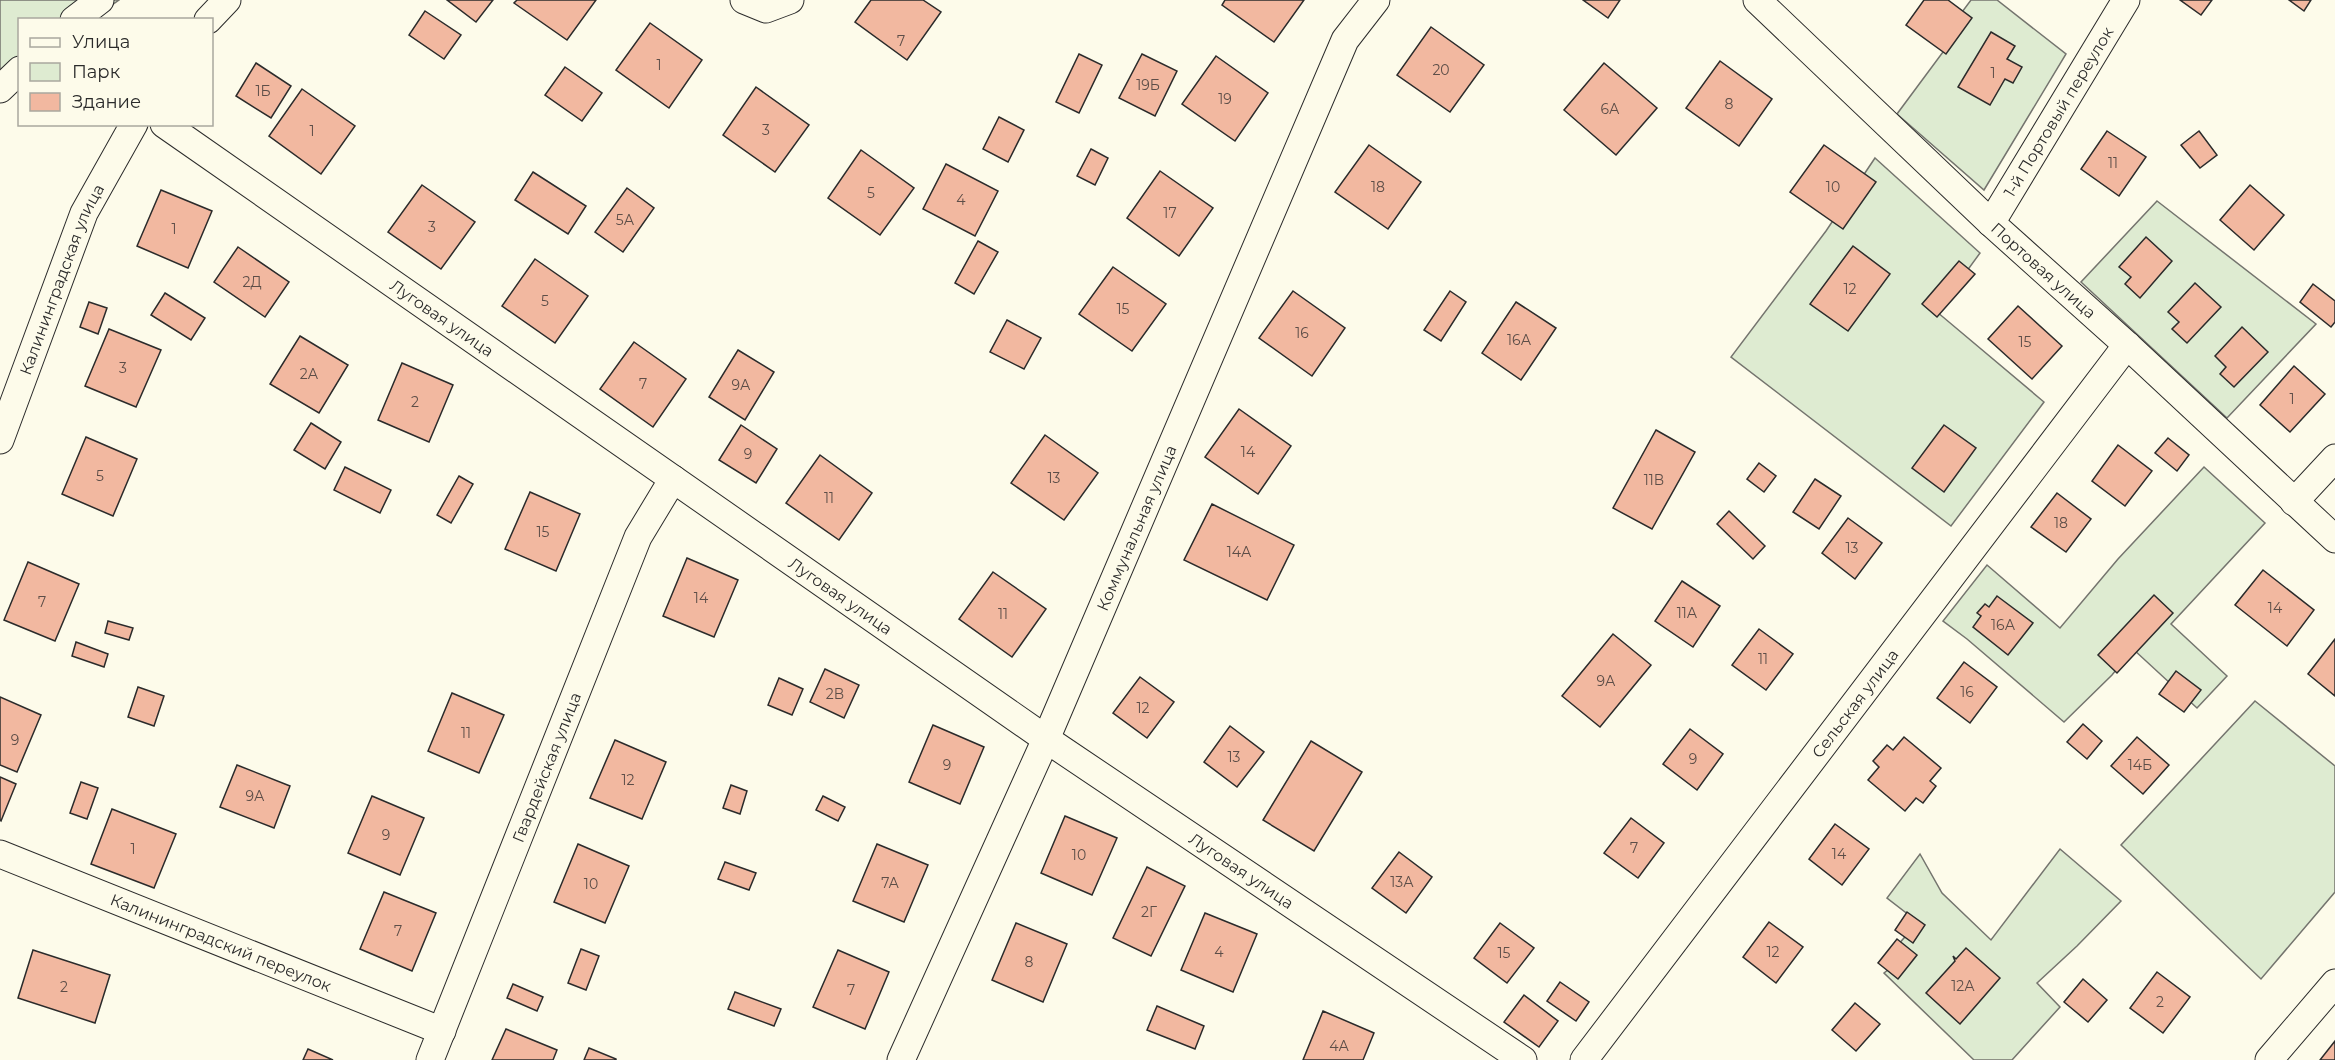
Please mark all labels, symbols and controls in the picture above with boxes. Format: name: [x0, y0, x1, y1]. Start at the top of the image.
legend: [18, 18, 213, 126]
street label: 1-й Портовый переулок: [2000, 23, 2117, 200]
text: Улица: [72, 31, 130, 53]
house number: 7: [897, 32, 905, 50]
house number: 1: [656, 56, 662, 74]
text: Парк: [72, 61, 121, 83]
house number: 20: [1432, 61, 1450, 79]
house number: 1: [1990, 64, 1996, 82]
house number: 19Б: [1136, 76, 1160, 94]
house number: 1Б: [255, 82, 271, 100]
house number: 19: [1218, 90, 1232, 108]
text: Здание: [72, 91, 141, 113]
house number: 8: [1725, 95, 1734, 113]
house number: 6А: [1600, 100, 1620, 118]
house number: 3: [762, 121, 770, 139]
house number: 1: [309, 122, 315, 140]
house number: 11: [2108, 154, 2118, 172]
house number: 18: [1371, 178, 1385, 196]
house number: 10: [1826, 178, 1840, 196]
street label: Калининградская улица: [15, 181, 108, 378]
house number: 5: [867, 184, 875, 202]
house number: 4: [956, 191, 966, 209]
house number: 17: [1163, 204, 1177, 222]
house number: 5А: [616, 211, 635, 229]
house number: 3: [428, 218, 436, 236]
street label: Портовая улица: [1987, 218, 2100, 322]
house number: 1: [171, 220, 177, 238]
house number: 2Д: [242, 273, 262, 291]
street label: Луговая улица: [387, 275, 497, 361]
house number: 12: [1843, 280, 1857, 298]
house number: 5: [541, 292, 549, 310]
house number: 15: [1117, 300, 1130, 318]
house number: 16: [1295, 324, 1309, 342]
house number: 16А: [1507, 331, 1532, 349]
house number: 15: [2019, 333, 2032, 351]
house number: 3: [119, 359, 127, 377]
house number: 2А: [300, 365, 319, 383]
house number: 7: [639, 375, 647, 393]
house number: 9А: [732, 376, 751, 394]
house number: 1: [2289, 390, 2295, 408]
house number: 2: [411, 393, 419, 411]
street label: Коммунальная улица: [1093, 442, 1180, 614]
house number: 14: [1241, 443, 1256, 461]
house number: 9: [744, 445, 752, 463]
house number: 5: [96, 467, 104, 485]
house number: 13: [1048, 469, 1061, 487]
house number: 11В: [1644, 471, 1664, 489]
house number: 11: [824, 489, 834, 507]
house number: 18: [2054, 514, 2068, 532]
house number: 15: [537, 523, 550, 541]
house number: 13: [1846, 539, 1859, 557]
house number: 14А: [1227, 543, 1252, 561]
street label: Луговая улица: [785, 553, 896, 639]
house number: 14: [694, 589, 709, 607]
house number: 7: [38, 593, 46, 611]
house number: 14: [2268, 599, 2283, 617]
house number: 11А: [1677, 604, 1698, 622]
house number: 11: [998, 605, 1008, 623]
house number: 16А: [1991, 616, 2016, 634]
street label: Сельская улица: [1808, 645, 1902, 761]
house number: 11: [1758, 650, 1768, 668]
house number: 9А: [1597, 672, 1616, 690]
house number: 16: [1960, 683, 1974, 701]
house number: 2В: [826, 685, 844, 703]
street label: Гвардейская улица: [508, 689, 585, 845]
house number: 12: [1136, 699, 1150, 717]
house number: 11: [461, 724, 471, 742]
house number: 9: [11, 731, 19, 749]
house number: 13: [1228, 748, 1241, 766]
house number: 9: [1689, 750, 1697, 768]
house number: 9: [943, 756, 951, 774]
house number: 14Б: [2128, 756, 2152, 774]
house number: 12: [621, 771, 635, 789]
house number: 9А: [246, 787, 265, 805]
house number: 9: [382, 826, 390, 844]
street label: Луговая улица: [1186, 829, 1297, 913]
house number: 7: [1630, 839, 1638, 857]
house number: 1: [130, 840, 136, 858]
house number: 14: [1832, 845, 1847, 863]
house number: 10: [1072, 846, 1086, 864]
house number: 13А: [1390, 873, 1414, 891]
house number: 7А: [881, 874, 899, 892]
house number: 10: [584, 875, 598, 893]
street label: Калининградский переулок: [108, 890, 335, 996]
house number: 2Г: [1141, 903, 1157, 921]
house number: 7: [394, 922, 402, 940]
house number: 4: [1214, 943, 1224, 961]
house number: 12: [1766, 943, 1780, 961]
house number: 15: [1498, 944, 1511, 962]
house number: 8: [1025, 953, 1034, 971]
house number: 12А: [1951, 977, 1975, 995]
house number: 2: [60, 978, 68, 996]
house number: 7: [847, 981, 855, 999]
house number: 2: [2156, 993, 2164, 1011]
house number: 4А: [1329, 1037, 1349, 1055]

